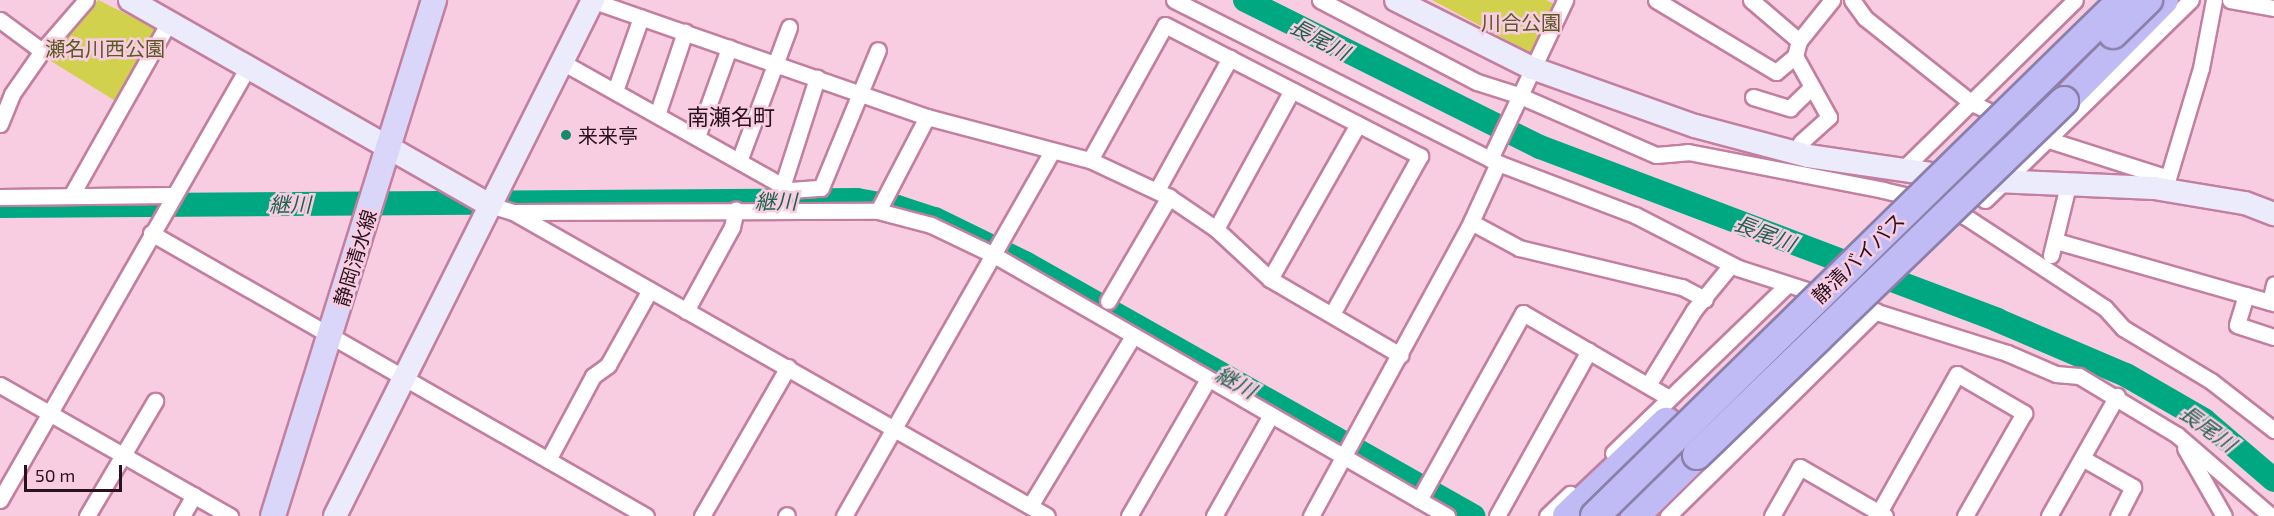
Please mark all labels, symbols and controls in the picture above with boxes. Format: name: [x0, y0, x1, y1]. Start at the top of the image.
park label: 川合公園: [1481, 10, 1561, 34]
water label: 長尾川: [1286, 13, 1354, 65]
park label: 瀬名川西公園: [45, 36, 165, 60]
district label: 南瀬名町: [687, 104, 775, 130]
place label: 来来亭: [578, 123, 638, 147]
marker: 来来亭: [559, 128, 573, 142]
water label: 継川: [755, 188, 797, 214]
water label: 継川: [269, 191, 311, 217]
street label: 静岡清水線: [329, 207, 381, 309]
street label: 静清バイパス: [1807, 208, 1909, 308]
water label: 長尾川: [1731, 210, 1799, 256]
water label: 継川: [1212, 361, 1260, 403]
water label: 長尾川: [2175, 399, 2241, 457]
scale bar: [27, 453, 124, 491]
text: 50 m: [35, 464, 75, 486]

